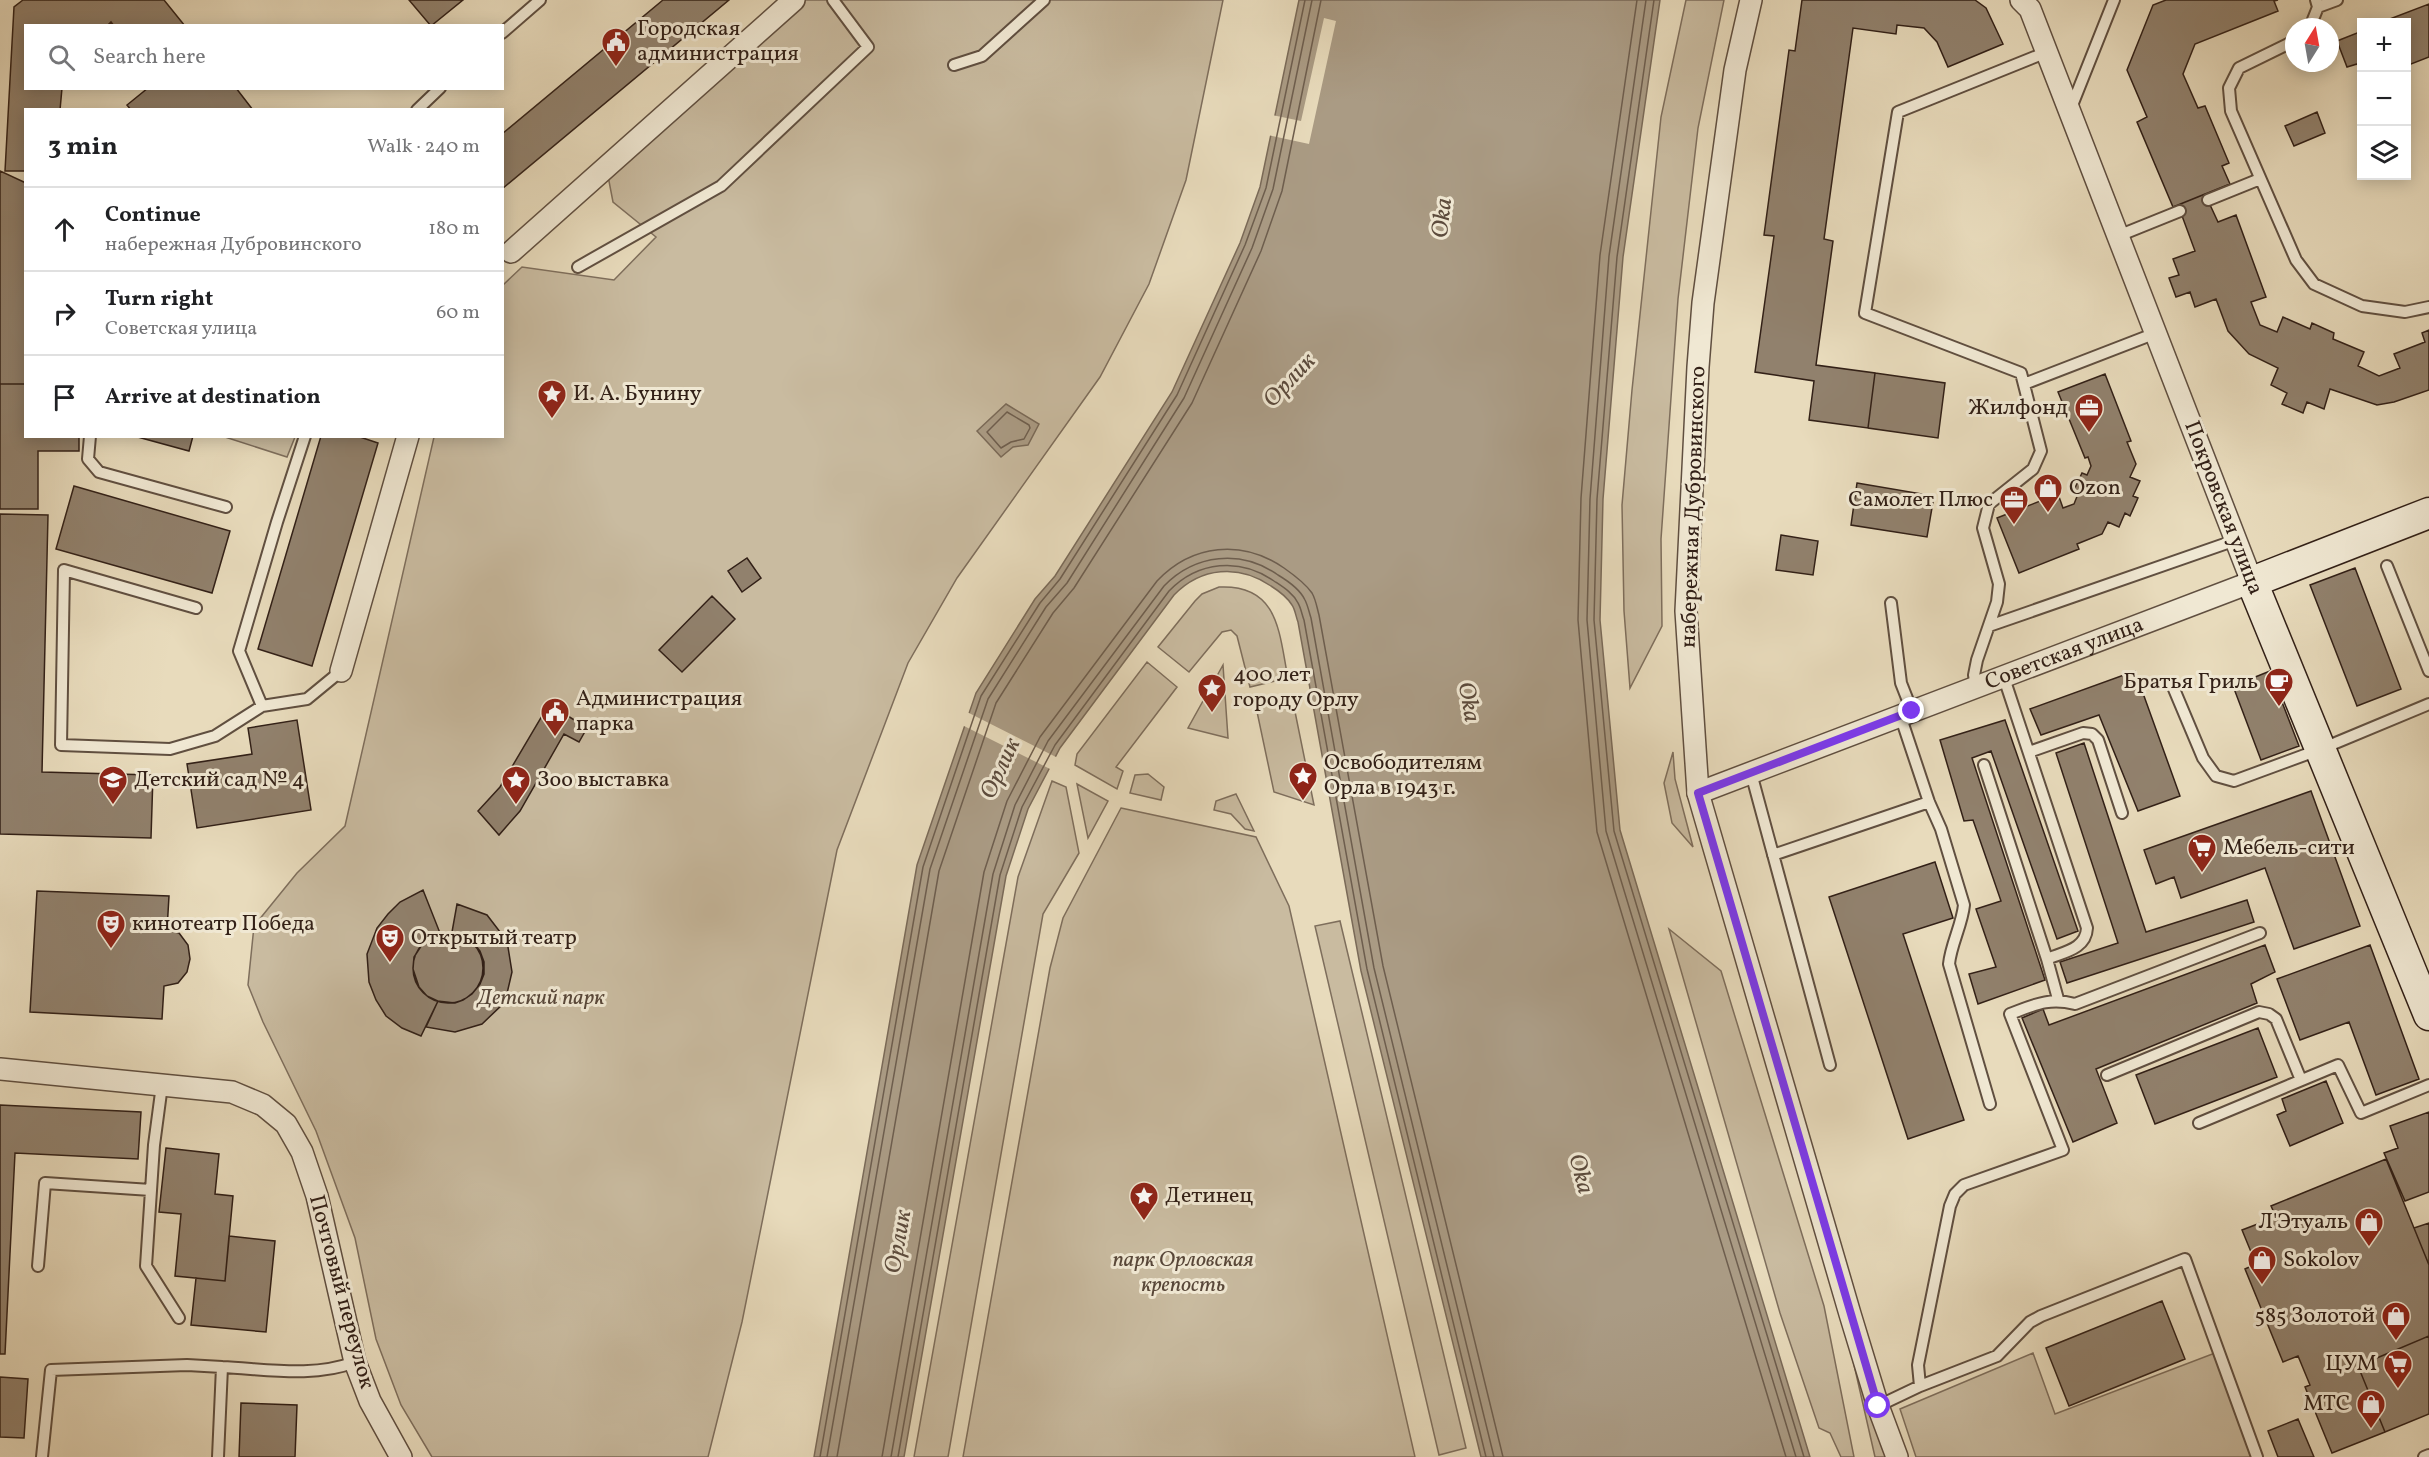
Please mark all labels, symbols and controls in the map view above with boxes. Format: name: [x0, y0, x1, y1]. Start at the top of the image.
place label: Городская администрация: [637, 14, 799, 70]
north arrow: [2285, 18, 2339, 72]
map controls: [2357, 18, 2411, 180]
button: +: [2357, 18, 2411, 72]
search box: [24, 24, 504, 90]
public building icon: Городская администрация: [600, 26, 632, 68]
icon: search: [45, 41, 78, 74]
text: Search here: [93, 42, 206, 73]
button: −: [2357, 72, 2411, 126]
button: layers: [2357, 126, 2411, 180]
text: 3 min: [48, 129, 118, 165]
text: Walk · 240 m: [367, 133, 480, 161]
water label: Oka: [1424, 196, 1462, 240]
text: Continue: [105, 200, 201, 231]
icon: ahead: [48, 213, 81, 246]
text: 180 m: [428, 215, 480, 243]
text: набережная Дубровинского: [105, 231, 362, 259]
text: Turn right: [105, 284, 213, 315]
icon: right: [48, 297, 81, 330]
text: 60 m: [436, 299, 480, 327]
text: Советская улица: [105, 315, 257, 343]
water label: Орлик: [1256, 345, 1325, 416]
street label: набережная Дубровинского: [1674, 365, 1714, 649]
place icon: И. А. Бунину: [536, 378, 568, 420]
place label: И. А. Бунину: [573, 379, 702, 410]
icon: arrive: [48, 381, 81, 414]
text: Arrive at destination: [105, 382, 321, 413]
office icon: Жилфонд: [2073, 392, 2105, 434]
place label: Жилфонд: [1968, 393, 2069, 424]
street label: Покровская улица: [2176, 416, 2270, 600]
shop icon: Ozon: [2032, 472, 2064, 514]
place label: Ozon: [2069, 473, 2121, 504]
office icon: Самолет Плюс: [1998, 484, 2030, 526]
place label: Самолет Плюс: [1848, 485, 1993, 516]
street label: Советская улица: [1981, 609, 2148, 698]
place label: 400 лет городу Орлу: [1233, 660, 1359, 716]
cafe icon: Братья Гриль: [2263, 666, 2295, 708]
place label: Братья Гриль: [2123, 667, 2258, 698]
place icon: 400 лет городу Орлу: [1196, 672, 1228, 714]
water label: Oka: [1448, 679, 1488, 725]
place label: Администрация парка: [576, 684, 742, 740]
public building icon: Администрация парка: [539, 696, 571, 738]
route end: [1898, 697, 1924, 723]
water label: Орлик: [972, 732, 1030, 805]
place label: Освободителям Орла в 1943 г.: [1324, 748, 1482, 804]
place icon: Освободителям Орла в 1943 г.: [1287, 760, 1319, 802]
school or university icon: Детский сад № 4: [97, 764, 129, 806]
place icon: Зоо выставка: [500, 764, 532, 806]
place label: Детский сад № 4: [134, 765, 305, 796]
place label: Зоо выставка: [537, 765, 670, 796]
supermarket icon: Мебель-сити: [2186, 832, 2218, 874]
place label: Мебель-сити: [2223, 833, 2355, 864]
theatre icon: кинотеатр Победа: [95, 908, 127, 950]
place label: кинотеатр Победа: [132, 909, 315, 940]
theatre icon: Открытый театр: [374, 922, 406, 964]
place label: Открытый театр: [411, 923, 577, 954]
park label: Детский парк: [476, 983, 605, 1014]
water label: Oka: [1558, 1150, 1602, 1198]
place icon: Детинец: [1128, 1180, 1160, 1222]
place label: Детинец: [1165, 1181, 1254, 1212]
street label: Почтовый переулок: [300, 1192, 382, 1393]
shop icon: Л'Этуаль: [2353, 1206, 2385, 1248]
water label: Орлик: [877, 1207, 921, 1276]
place label: Л'Этуаль: [2258, 1207, 2348, 1238]
shop icon: Sokolov: [2246, 1244, 2278, 1286]
park label: парк Орловская крепость: [1112, 1245, 1254, 1301]
place label: Sokolov: [2283, 1245, 2360, 1276]
shop icon: 585 Золотой: [2380, 1300, 2412, 1342]
place label: 585 Золотой: [2255, 1301, 2375, 1332]
supermarket icon: ЦУМ: [2382, 1348, 2414, 1390]
place label: ЦУМ: [2325, 1349, 2377, 1380]
shop icon: МТС: [2355, 1388, 2387, 1430]
place label: МТС: [2303, 1389, 2350, 1420]
route start: [1864, 1392, 1890, 1418]

